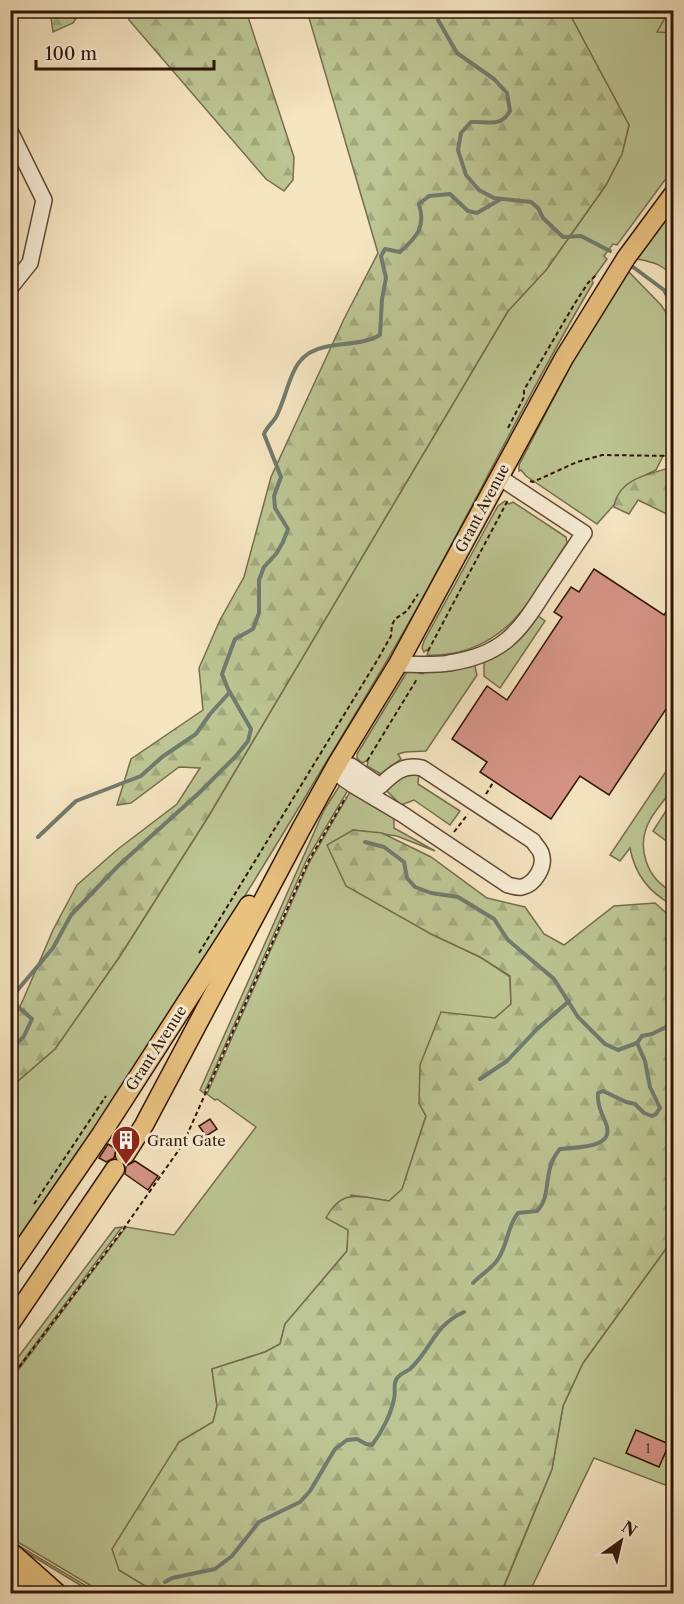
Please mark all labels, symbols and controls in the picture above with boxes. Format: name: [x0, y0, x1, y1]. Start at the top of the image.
scale bar: [36, 33, 214, 71]
text: 100 m: [45, 43, 97, 65]
street label: Grant Avenue: [451, 460, 513, 556]
street label: Grant Avenue: [121, 1002, 191, 1094]
building icon: Grant Gate: [110, 1124, 142, 1166]
place label: Grant Gate: [147, 1131, 226, 1150]
house number: 1: [645, 1441, 651, 1456]
north arrow: [591, 1511, 651, 1571]
text: N: [618, 1516, 641, 1541]

